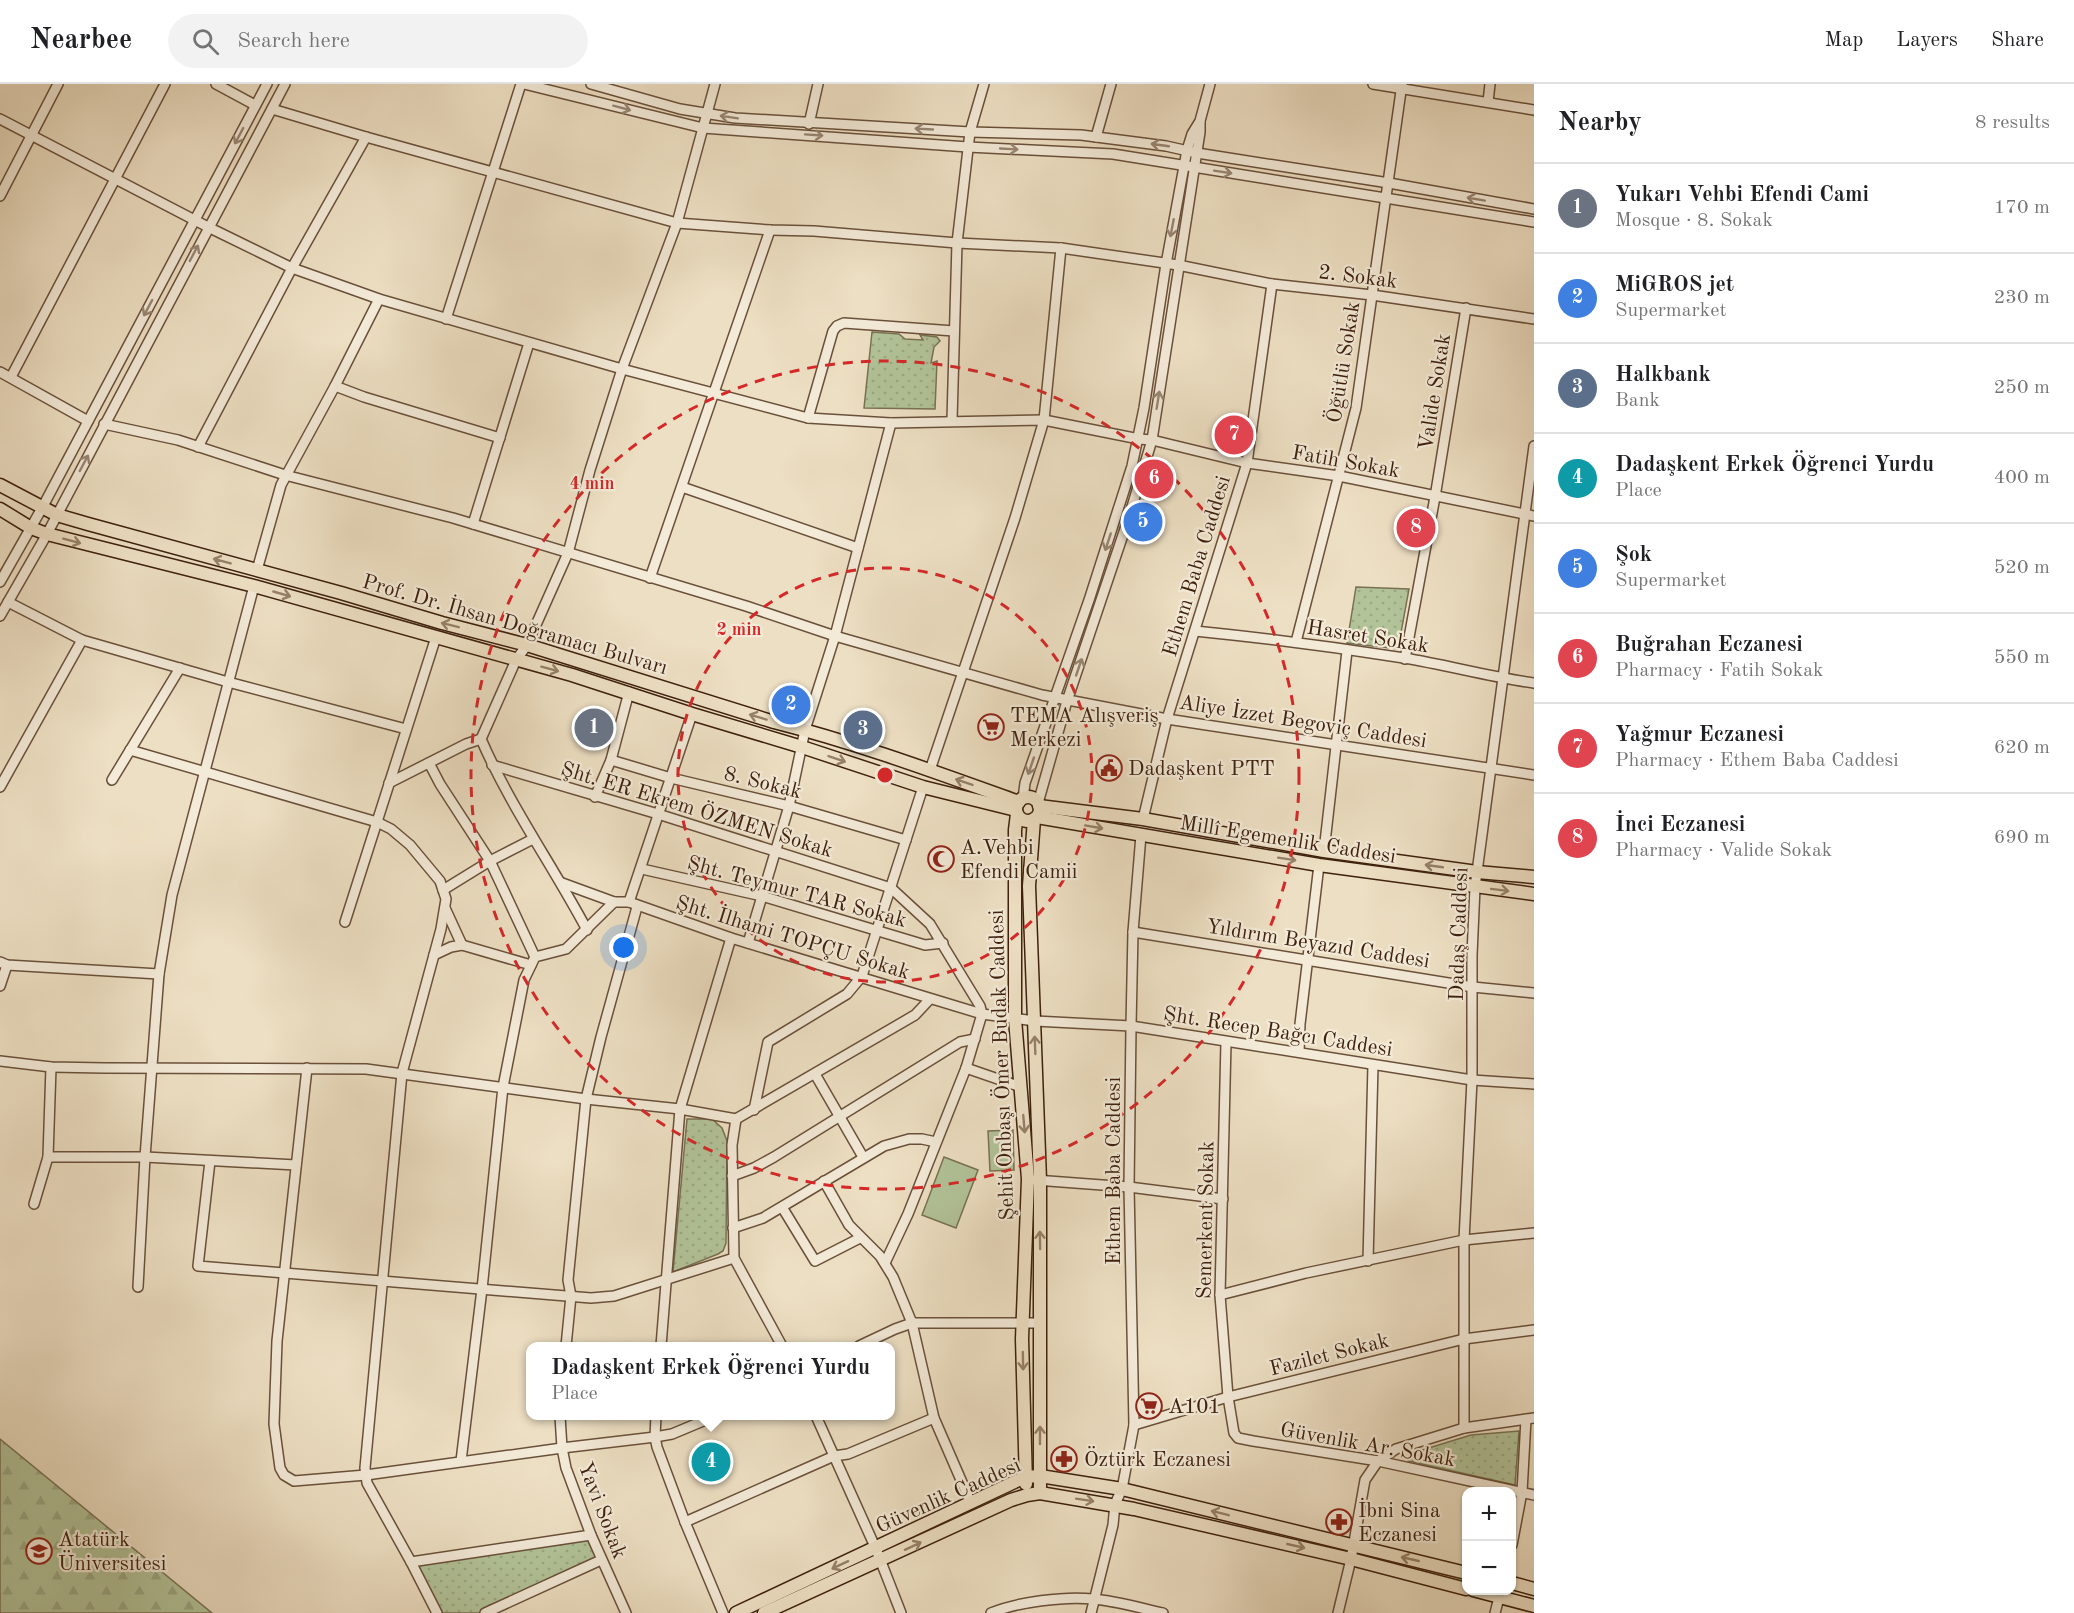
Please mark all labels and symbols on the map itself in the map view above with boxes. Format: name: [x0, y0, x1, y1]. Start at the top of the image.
one-way arrow: [612, 103, 631, 115]
one-way arrow: [720, 112, 740, 123]
one-way arrow: [914, 124, 934, 135]
one-way arrow: [233, 126, 244, 144]
one-way arrow: [804, 130, 824, 141]
one-way arrow: [1151, 140, 1170, 151]
one-way arrow: [998, 144, 1018, 155]
one-way arrow: [1213, 167, 1232, 178]
one-way arrow: [1467, 193, 1487, 204]
one-way arrow: [1166, 218, 1177, 237]
one-way arrow: [188, 245, 200, 262]
street label: 2. Sokak: [1317, 262, 1399, 293]
one-way arrow: [142, 299, 153, 317]
street label: Öğütlü Sokak: [1321, 299, 1364, 425]
street label: Valide Sokak: [1416, 332, 1455, 452]
one-way arrow: [1152, 390, 1163, 410]
pin: 7: [1214, 412, 1254, 458]
street label: Fatih Sokak: [1290, 443, 1401, 482]
one-way arrow: [78, 455, 90, 472]
pin: 6: [1134, 456, 1174, 502]
street label: Ethem Baba Caddesi: [1160, 473, 1235, 659]
text: 4 min: [569, 475, 615, 493]
pin: 5: [1124, 500, 1162, 544]
pin: 8: [1396, 506, 1436, 550]
one-way arrow: [1102, 532, 1113, 551]
one-way arrow: [62, 535, 81, 547]
one-way arrow: [213, 555, 232, 567]
street label: Prof. Dr. İhsan Doğramacı Bulvarı: [360, 568, 671, 679]
one-way arrow: [272, 589, 291, 600]
street label: Hasret Sokak: [1305, 617, 1430, 657]
one-way arrow: [441, 619, 460, 631]
text: 2 min: [716, 621, 762, 639]
one-way arrow: [1074, 658, 1085, 677]
one-way arrow: [540, 664, 559, 675]
pin: 2: [772, 682, 810, 728]
street label: Aliye İzzet Begoviç Caddesi: [1177, 689, 1429, 752]
pin: 1: [574, 706, 614, 750]
place label: TEMA Alışveriş Merkezi: [1010, 706, 1159, 751]
pin: 3: [844, 708, 882, 752]
one-way arrow: [749, 711, 768, 722]
supermarket icon: TEMA Alışveriş Merkezi: [976, 712, 1006, 742]
public building icon: Dadaşkent PTT: [1094, 753, 1124, 783]
one-way arrow: [827, 754, 846, 765]
street label: Şht. ER Ekrem ÖZMEN Sokak: [558, 755, 836, 862]
one-way arrow: [1025, 756, 1036, 775]
place label: Dadaşkent PTT: [1128, 759, 1275, 780]
street label: 8. Sokak: [721, 764, 804, 803]
centre of rings: [875, 765, 895, 785]
one-way arrow: [955, 776, 974, 787]
street label: Millî Egemenlik Caddesi: [1178, 813, 1397, 868]
one-way arrow: [1084, 821, 1104, 832]
place label: A.Vehbi Efendi Camii: [960, 838, 1077, 883]
mosque icon: A.Vehbi Efendi Camii: [926, 844, 956, 874]
street label: Şht. Teymur TAR Sokak: [685, 853, 909, 932]
one-way arrow: [1276, 854, 1296, 865]
one-way arrow: [1425, 860, 1445, 871]
street label: Dadaş Caddesi: [1447, 867, 1472, 1001]
one-way arrow: [1490, 885, 1510, 896]
street label: Şht. İlhami TOPÇU Sokak: [673, 889, 913, 984]
street label: Şehit Onbaşı Ömer Budak Caddesi: [983, 909, 1018, 1221]
street label: Yıldırım Beyazıd Caddesi: [1204, 916, 1431, 973]
your location: [609, 933, 638, 962]
street label: Şht. Recep Bağcı Caddesi: [1162, 1004, 1394, 1061]
one-way arrow: [1030, 1036, 1041, 1056]
street label: Ethem Baba Caddesi: [1104, 1077, 1125, 1265]
one-way arrow: [1019, 1114, 1030, 1134]
street label: Semerkent Sokak: [1195, 1141, 1218, 1299]
one-way arrow: [1034, 1230, 1046, 1250]
street label: Fazilet Sokak: [1267, 1330, 1391, 1380]
one-way arrow: [1017, 1350, 1028, 1370]
supermarket icon: A101: [1134, 1391, 1164, 1421]
place label: A101: [1168, 1397, 1221, 1418]
street label: Güvenlik Ar. Sokak: [1278, 1420, 1457, 1471]
one-way arrow: [1034, 1425, 1046, 1445]
pin: 4: [692, 1440, 730, 1484]
pharmacy icon: Öztürk Eczanesi: [1049, 1444, 1079, 1474]
place label: Öztürk Eczanesi: [1084, 1446, 1231, 1471]
street label: Güvenlik Caddesi: [873, 1455, 1024, 1538]
street label: Yavi Sokak: [574, 1459, 630, 1562]
one-way arrow: [1075, 1494, 1095, 1505]
place label: İbni Sina Eczanesi: [1358, 1497, 1440, 1546]
one-way arrow: [1211, 1506, 1230, 1518]
pharmacy icon: İbni Sina Eczanesi: [1324, 1507, 1354, 1537]
place label: Atatürk Üniversitesi: [58, 1530, 166, 1575]
school or university icon: Atatürk Üniversitesi: [24, 1536, 54, 1566]
one-way arrow: [904, 1539, 922, 1551]
one-way arrow: [1287, 1541, 1306, 1553]
one-way arrow: [1400, 1553, 1419, 1565]
one-way arrow: [831, 1560, 849, 1572]

